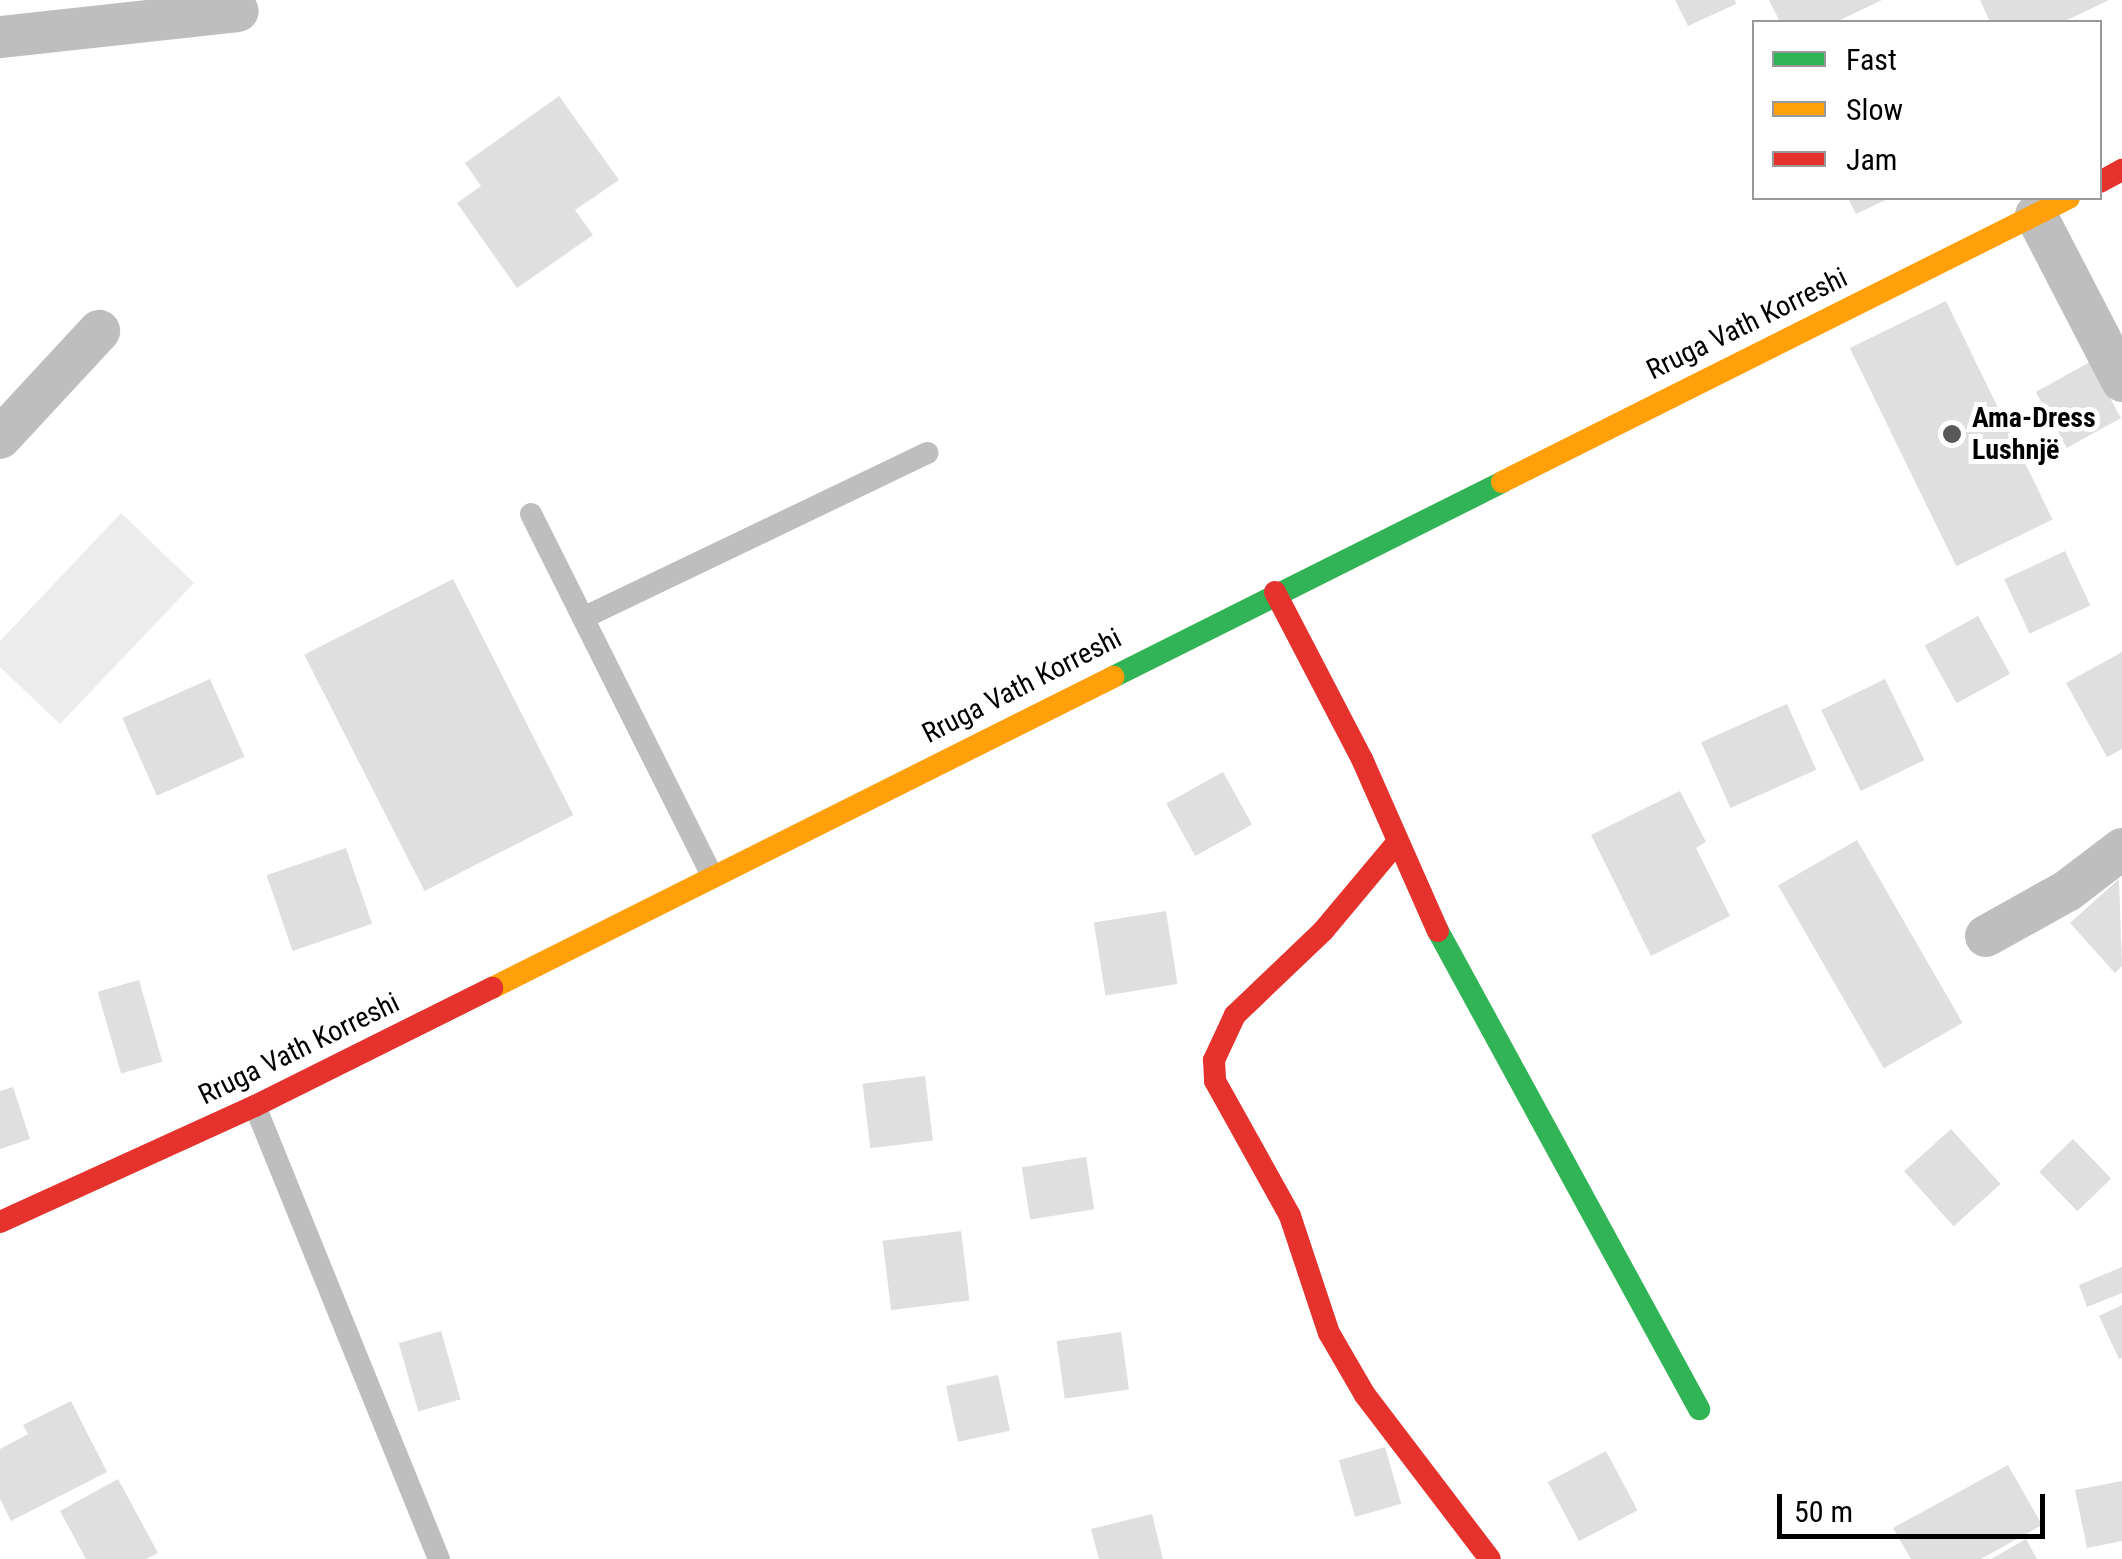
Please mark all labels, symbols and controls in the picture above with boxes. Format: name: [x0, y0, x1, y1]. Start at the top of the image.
legend: [1752, 20, 2102, 200]
text: Fast: [1846, 42, 1897, 77]
text: Slow: [1846, 92, 1903, 127]
text: Jam: [1846, 142, 1897, 177]
street label: Rruga Vath Korreshi: [1641, 261, 1853, 387]
place label: Ama-Dress Lushnjë: [1972, 401, 2096, 467]
marker: Ama-Dress Lushnjë: [1941, 423, 1963, 445]
street label: Rruga Vath Korreshi: [917, 621, 1127, 751]
street label: Rruga Vath Korreshi: [193, 986, 405, 1112]
scale bar: [1782, 1474, 2050, 1536]
text: 50 m: [1794, 1494, 1853, 1529]

